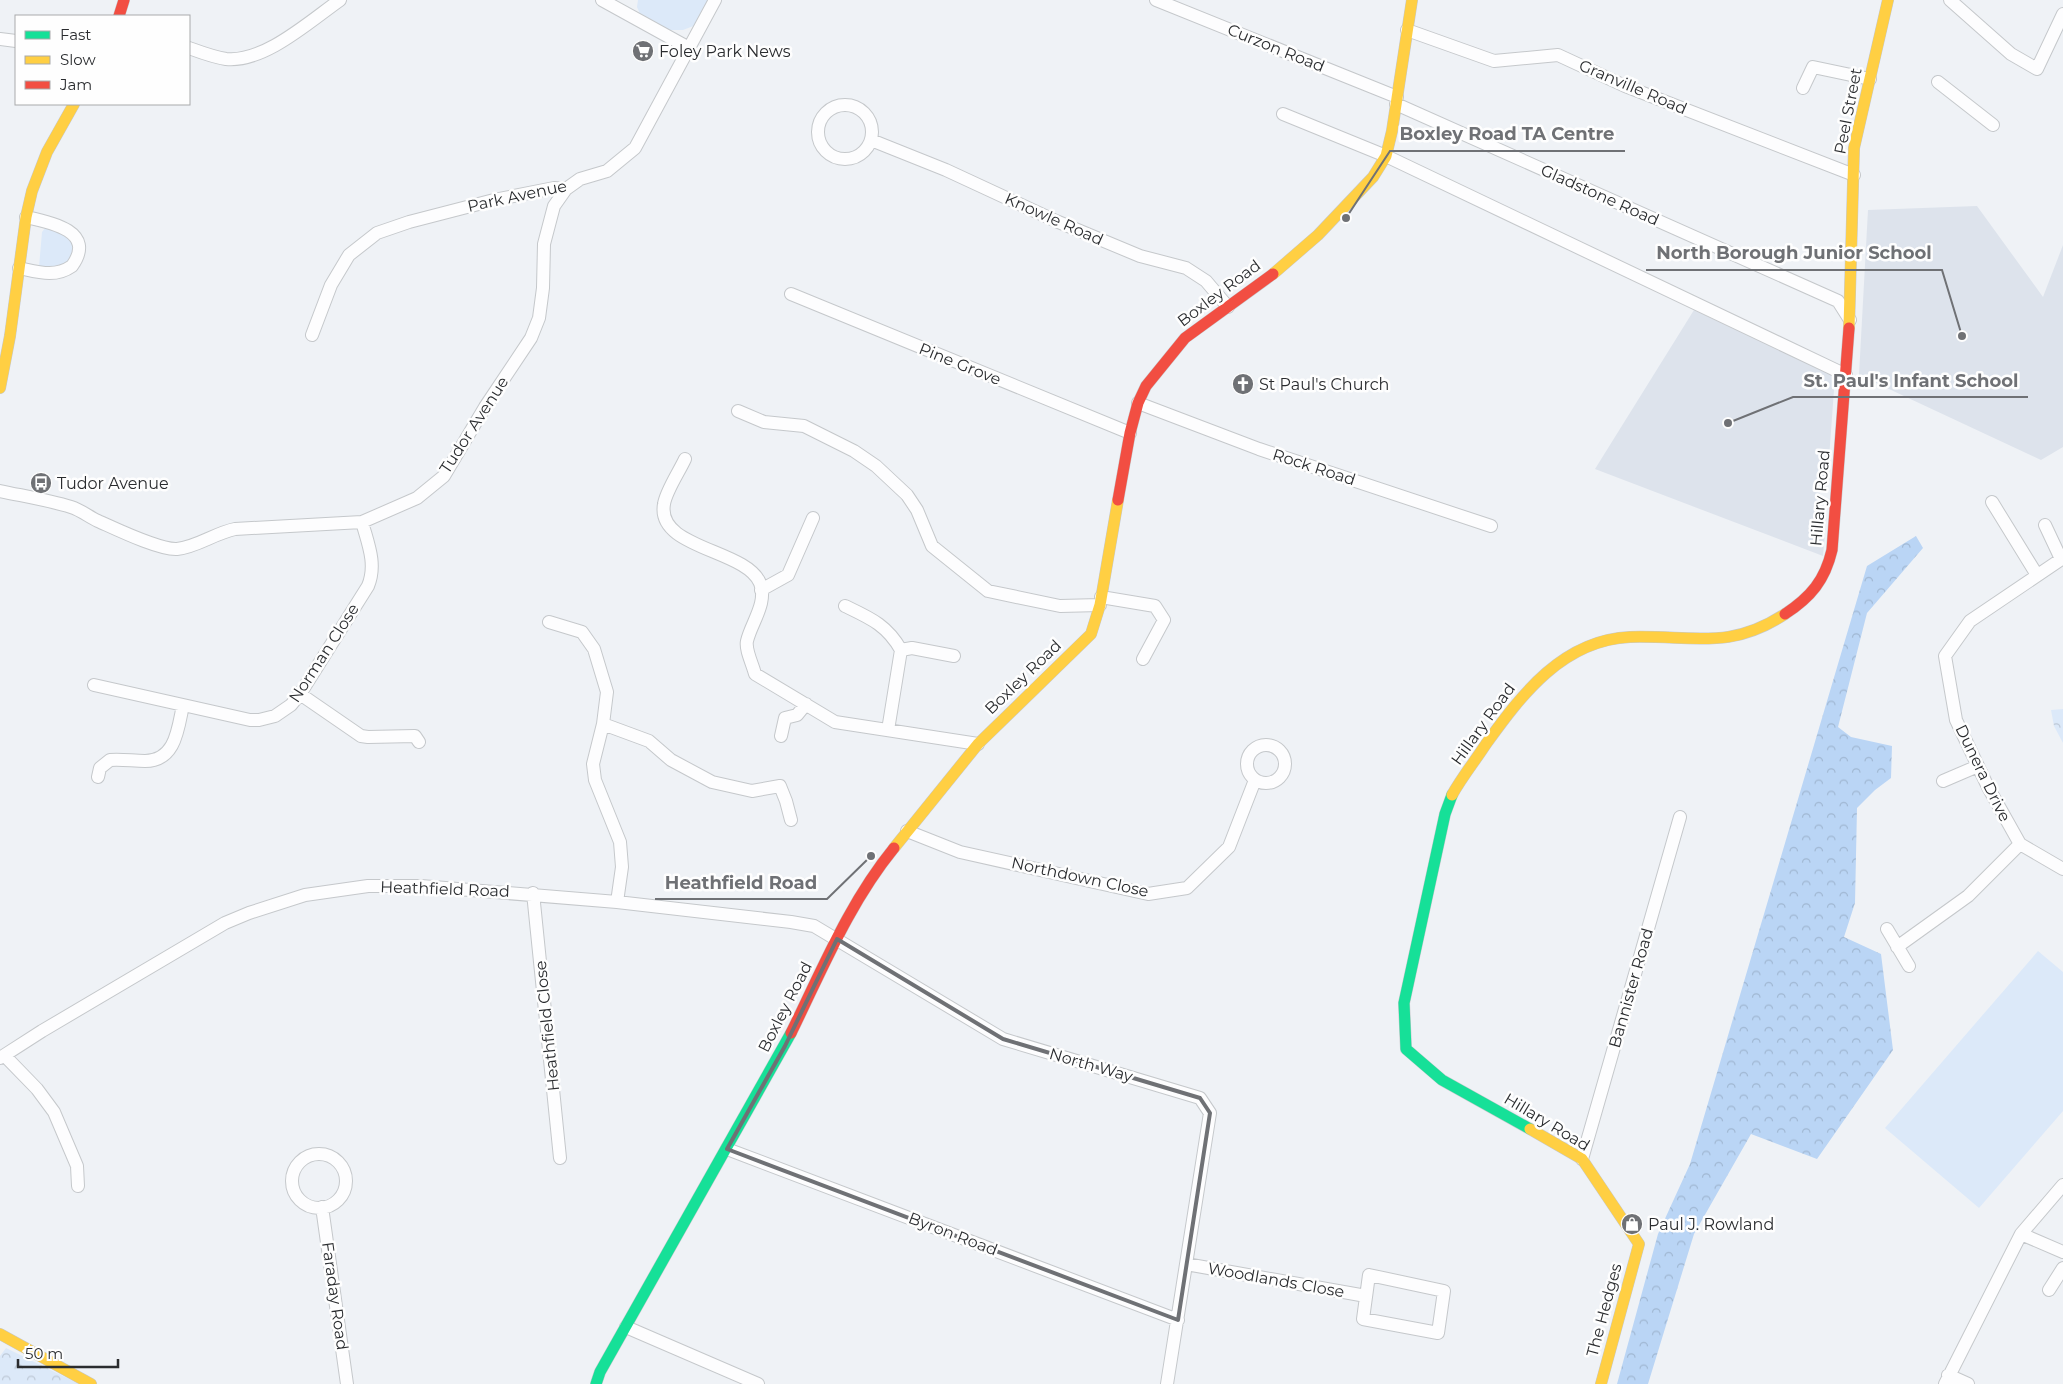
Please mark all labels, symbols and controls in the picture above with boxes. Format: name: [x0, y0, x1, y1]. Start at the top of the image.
legend: [15, 15, 190, 105]
street label: Curzon Road: [1225, 20, 1327, 76]
text: Fast: [60, 25, 91, 44]
supermarket icon: Foley Park News: [631, 39, 655, 63]
place label: Foley Park News: [659, 42, 791, 61]
text: Slow: [60, 50, 96, 69]
street label: Granville Road: [1576, 56, 1690, 118]
street label: Peel Street: [1830, 66, 1866, 156]
text: Jam: [59, 75, 92, 94]
callout: Boxley Road TA Centre: [1390, 118, 1625, 151]
text: Boxley Road TA Centre: [1400, 123, 1614, 145]
street label: Gladstone Road: [1538, 160, 1662, 230]
street label: Park Avenue: [466, 176, 568, 216]
street label: Knowle Road: [1002, 189, 1106, 249]
callout: North Borough Junior School: [1646, 237, 1942, 270]
text: North Borough Junior School: [1656, 242, 1932, 264]
street label: Boxley Road: [1174, 256, 1264, 330]
street label: Pine Grove: [916, 339, 1004, 389]
callout: St. Paul's Infant School: [1793, 364, 2028, 397]
text: St. Paul's Infant School: [1803, 370, 2019, 392]
church icon: St Paul's Church: [1231, 372, 1255, 396]
street label: Tudor Avenue: [436, 373, 512, 477]
place label: St Paul's Church: [1259, 375, 1389, 394]
street label: Rock Road: [1270, 445, 1358, 489]
street label: Hillary Road: [1806, 449, 1834, 547]
bus stop icon: Tudor Avenue: [29, 471, 53, 495]
place label: Tudor Avenue: [57, 474, 169, 493]
street label: Norman Close: [285, 600, 363, 706]
street label: Boxley Road: [981, 636, 1065, 718]
street label: Hillary Road: [1447, 679, 1519, 769]
street label: Dunera Drive: [1951, 721, 2015, 825]
street label: Northdown Close: [1010, 853, 1150, 901]
callout: Heathfield Road: [655, 866, 827, 899]
text: Heathfield Road: [665, 872, 817, 894]
street label: Heathfield Road: [380, 877, 510, 901]
street label: Bannister Road: [1605, 926, 1657, 1050]
street label: Boxley Road: [754, 959, 816, 1055]
street label: Heathfield Close: [531, 960, 563, 1092]
street label: North Way: [1047, 1044, 1135, 1086]
street label: Hillary Road: [1501, 1089, 1593, 1155]
street label: Byron Road: [906, 1208, 1000, 1260]
shop icon: Paul J. Rowland: [1620, 1212, 1644, 1236]
place label: Paul J. Rowland: [1648, 1215, 1774, 1234]
street label: Faraday Road: [318, 1241, 352, 1351]
street label: Woodlands Close: [1206, 1259, 1346, 1301]
street label: The Hedges: [1582, 1261, 1626, 1359]
scale bar: [18, 1336, 118, 1368]
text: 50 m: [25, 1344, 63, 1363]

